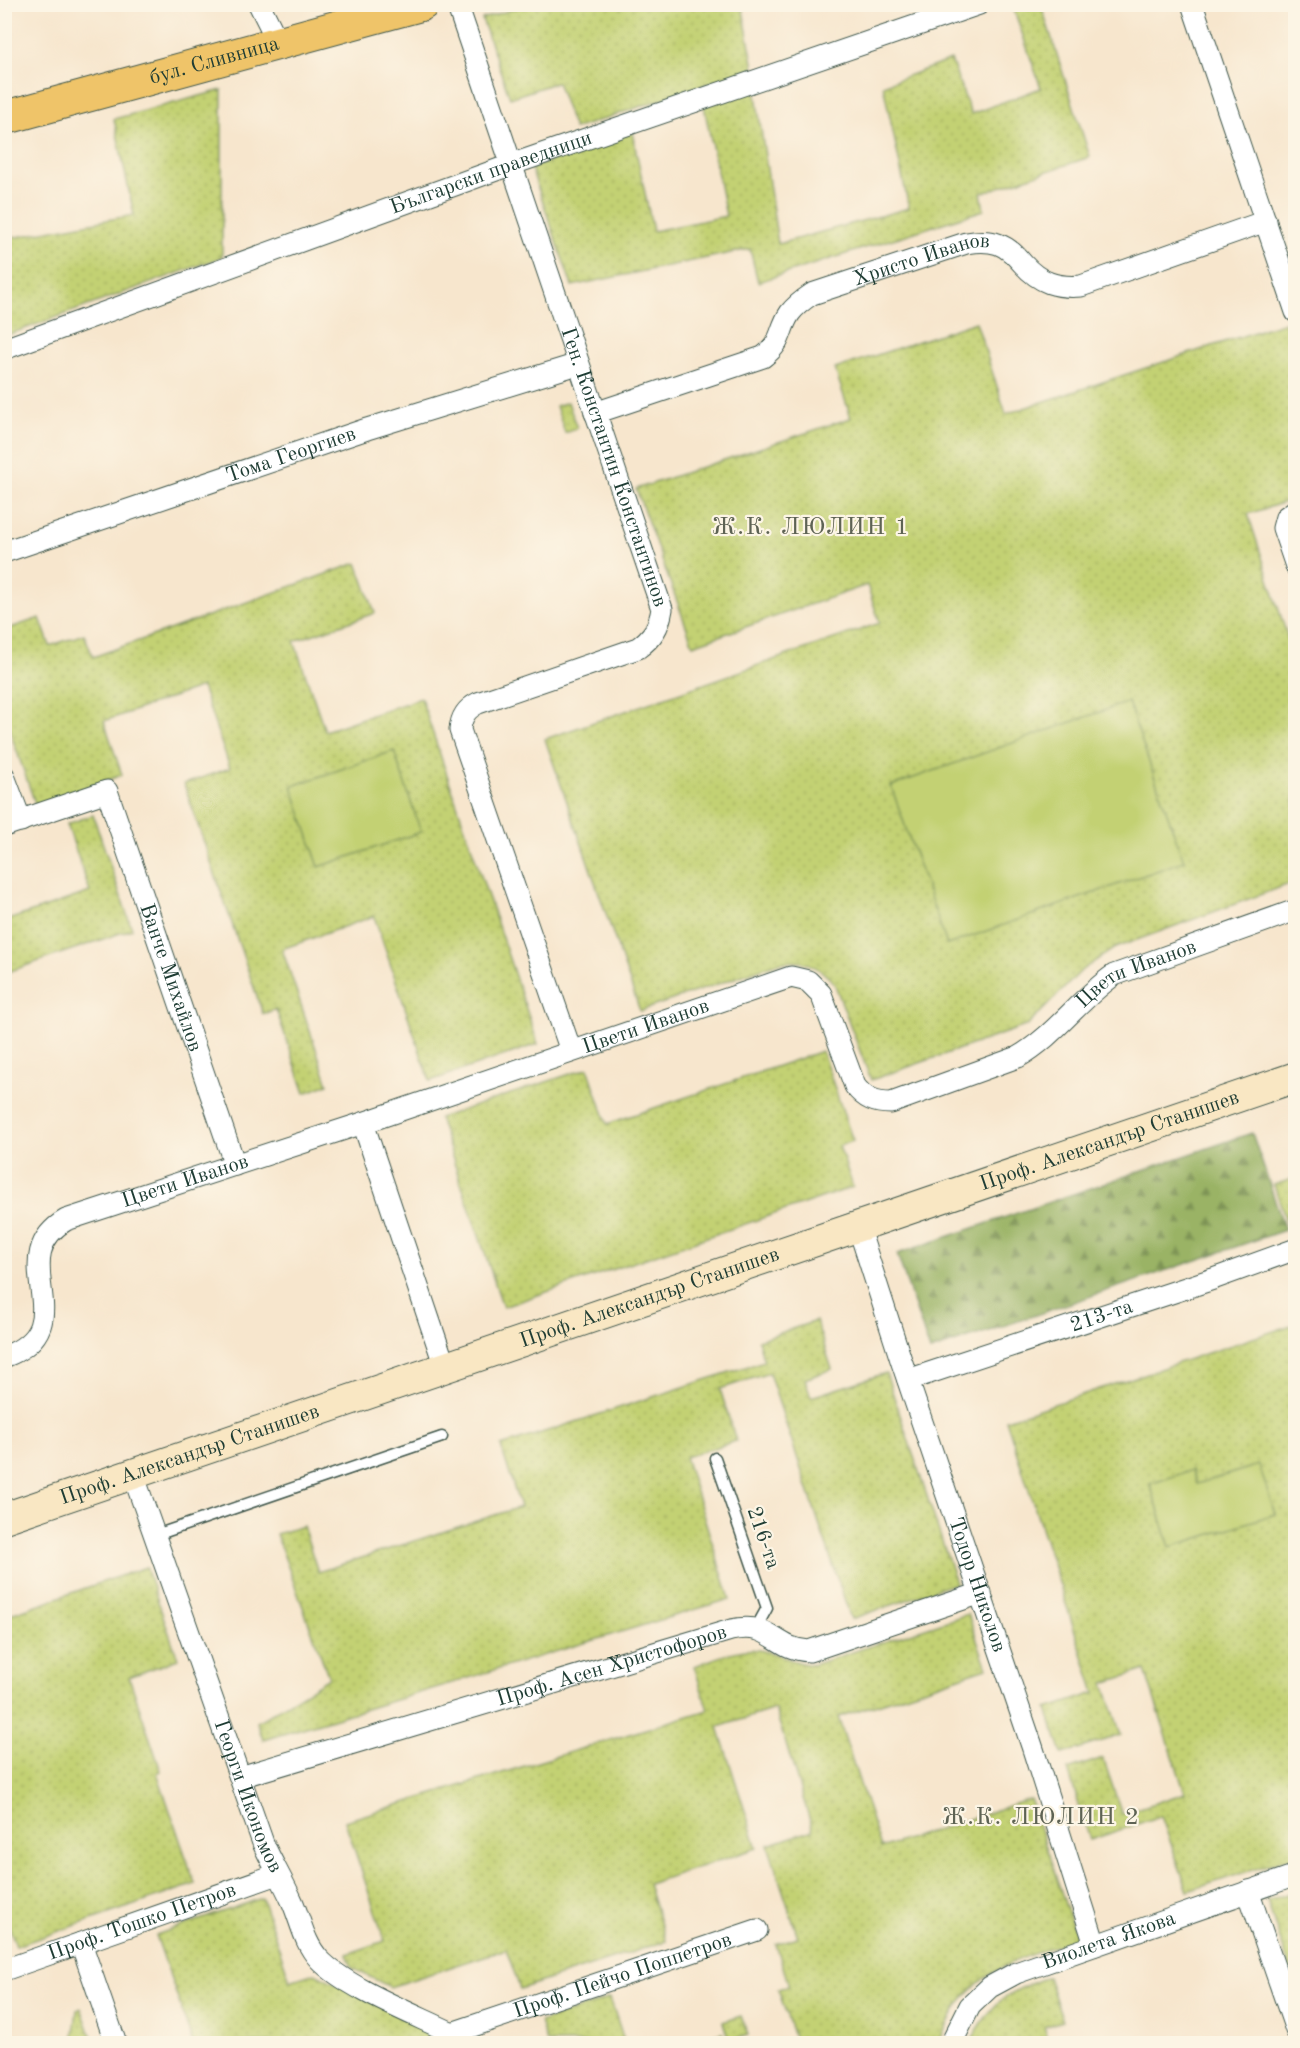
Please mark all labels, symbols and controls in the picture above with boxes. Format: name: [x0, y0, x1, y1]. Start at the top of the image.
street label: бул. Сливница: [147, 33, 282, 88]
street label: Български праведници: [387, 127, 595, 218]
street label: Христо Иванов: [851, 231, 990, 290]
street label: Ген. Константин Константинов: [557, 325, 671, 609]
street label: Тома Георгиев: [223, 423, 359, 486]
district label: Ж.К. ЛЮЛИН 1: [712, 516, 910, 540]
street label: Ванче Михайлов: [136, 901, 206, 1054]
street label: Цвети Иванов: [1072, 936, 1199, 1012]
street label: Цвети Иванов: [580, 995, 712, 1058]
street label: Проф. Александър Станишев: [977, 1087, 1242, 1195]
street label: Цвети Иванов: [119, 1151, 251, 1212]
street label: Проф. Александър Станишев: [517, 1244, 782, 1352]
street label: 213-та: [1068, 1296, 1136, 1336]
street label: Проф. Александър Станишев: [57, 1401, 322, 1509]
street label: 216-та: [743, 1504, 783, 1572]
street label: Тодор Николов: [945, 1515, 1010, 1655]
street label: Проф. Асен Христофоров: [494, 1621, 729, 1710]
street label: Георги Икономов: [210, 1717, 286, 1876]
district label: Ж.К. ЛЮЛИН 2: [942, 1806, 1140, 1830]
street label: Проф. Тошко Петров: [45, 1879, 239, 1964]
street label: Виолета Якова: [1039, 1907, 1178, 1974]
street label: Проф. Пейчо Поппетров: [511, 1929, 734, 2022]

